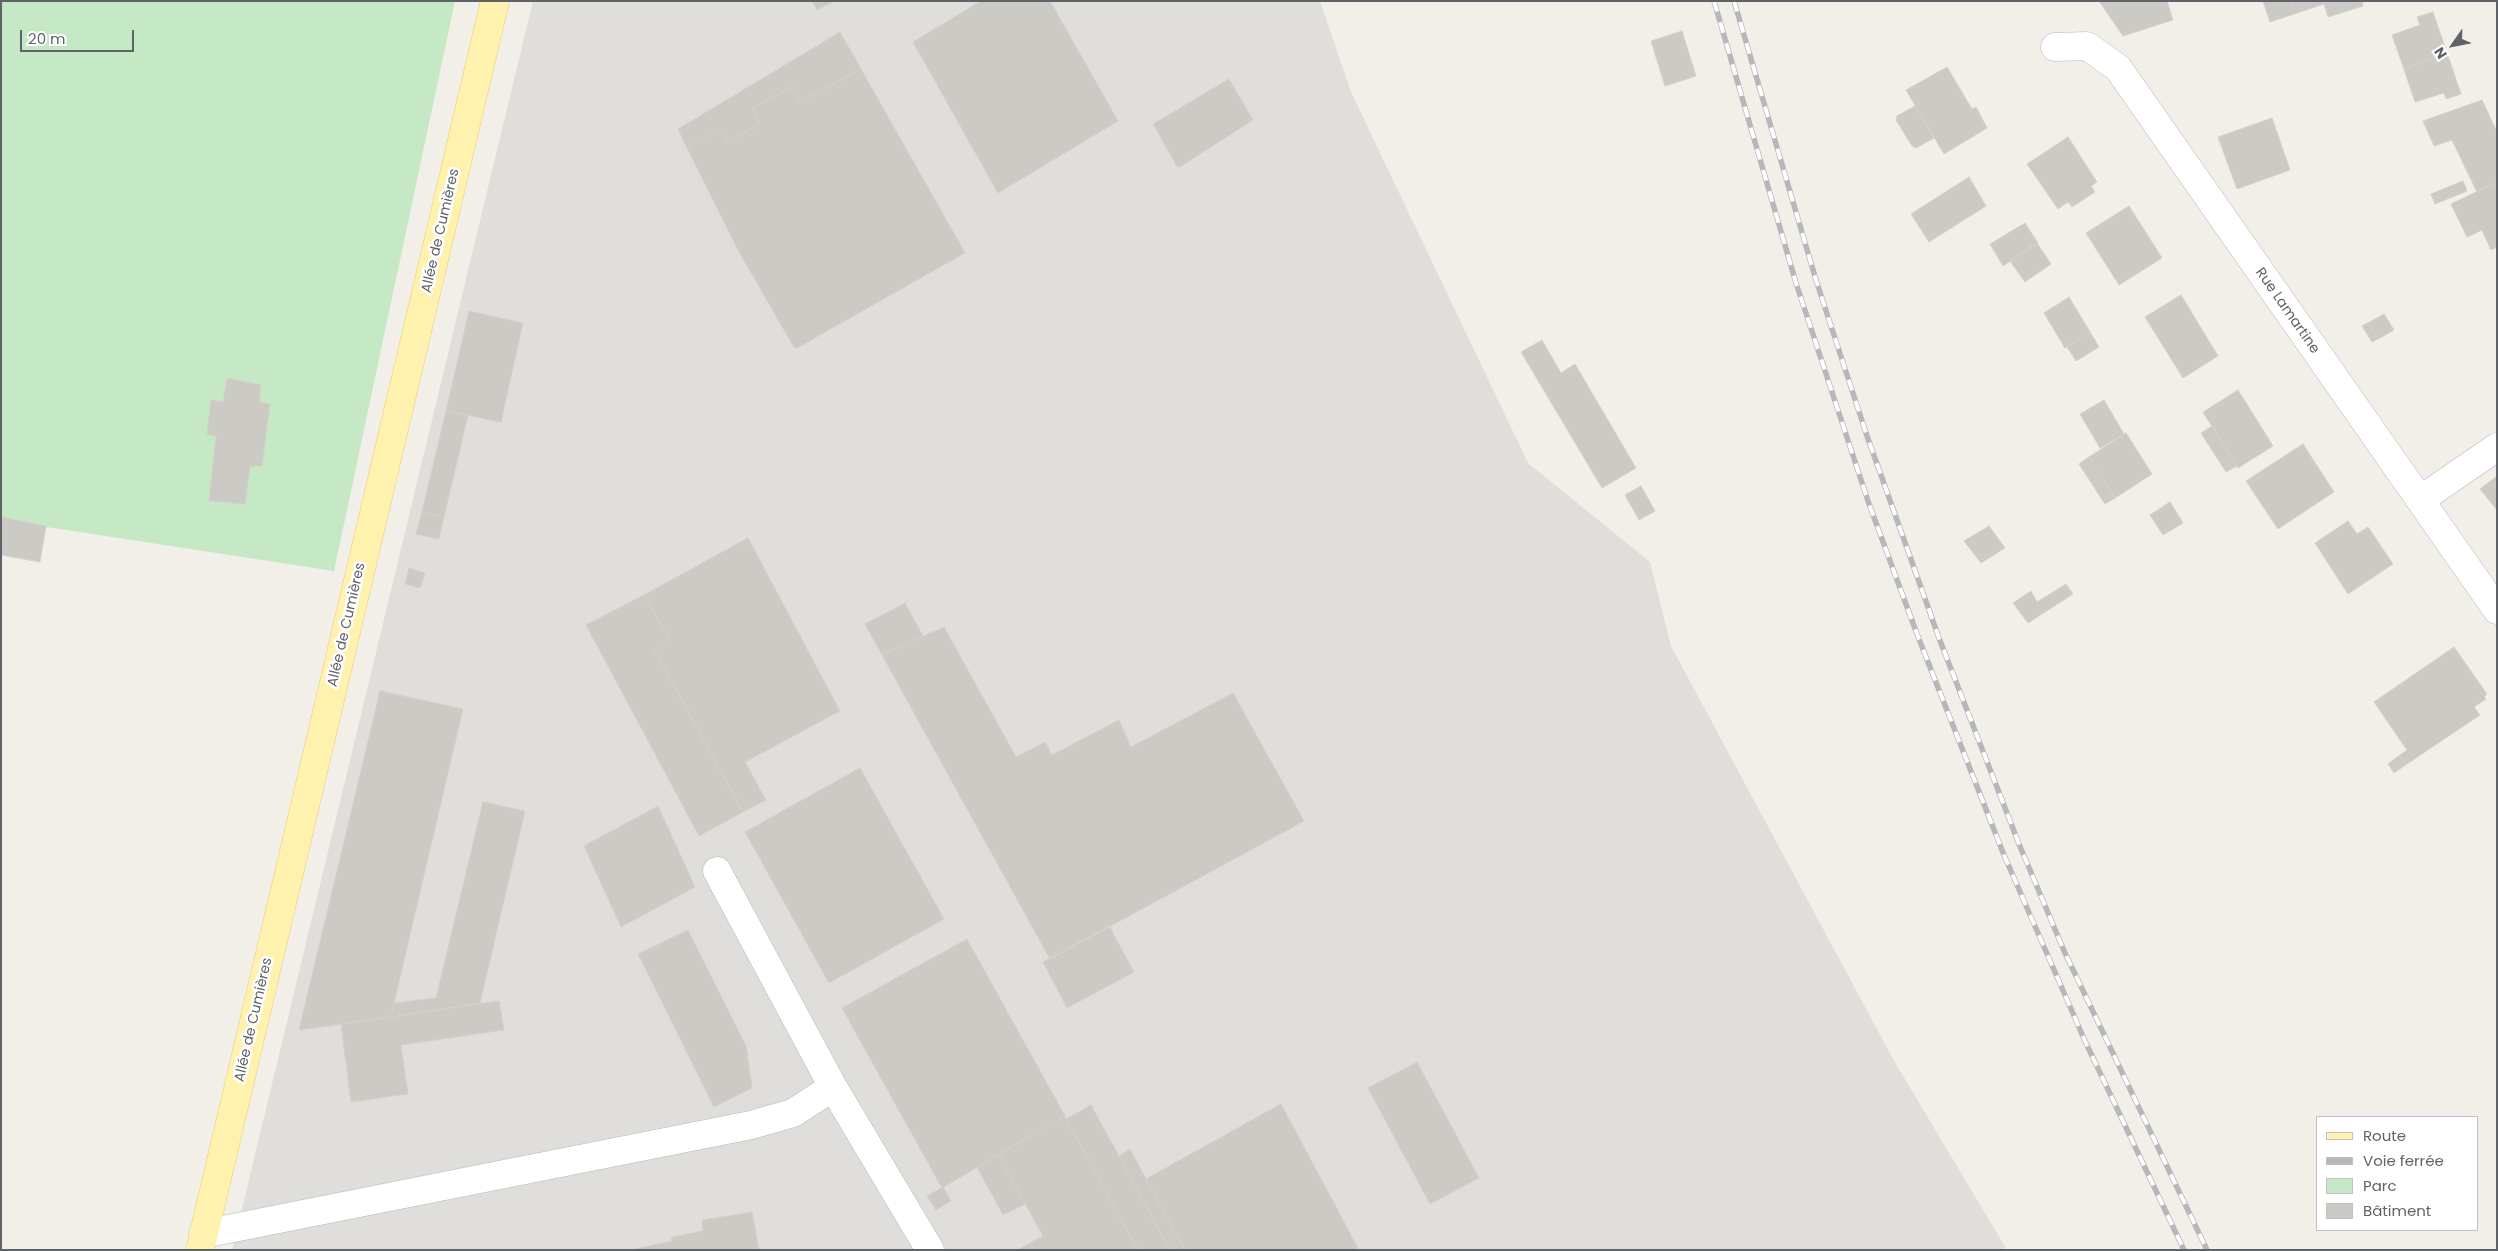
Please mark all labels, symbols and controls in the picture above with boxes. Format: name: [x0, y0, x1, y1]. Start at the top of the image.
scale bar: [22, 20, 136, 52]
north arrow: [2428, 20, 2478, 70]
text: 20 m: [28, 28, 66, 49]
text: N: [2429, 43, 2452, 63]
street label: Allée de Cumières: [419, 167, 463, 295]
street label: Rue Lamartine: [2251, 265, 2323, 357]
street label: Allée de Cumières: [325, 561, 369, 689]
street label: Allée de Cumières: [232, 956, 276, 1084]
legend: [2316, 1116, 2478, 1231]
text: Route: [2363, 1125, 2406, 1146]
text: Voie ferrée: [2363, 1150, 2444, 1171]
text: Parc: [2363, 1175, 2397, 1196]
text: Bâtiment: [2363, 1200, 2431, 1221]

